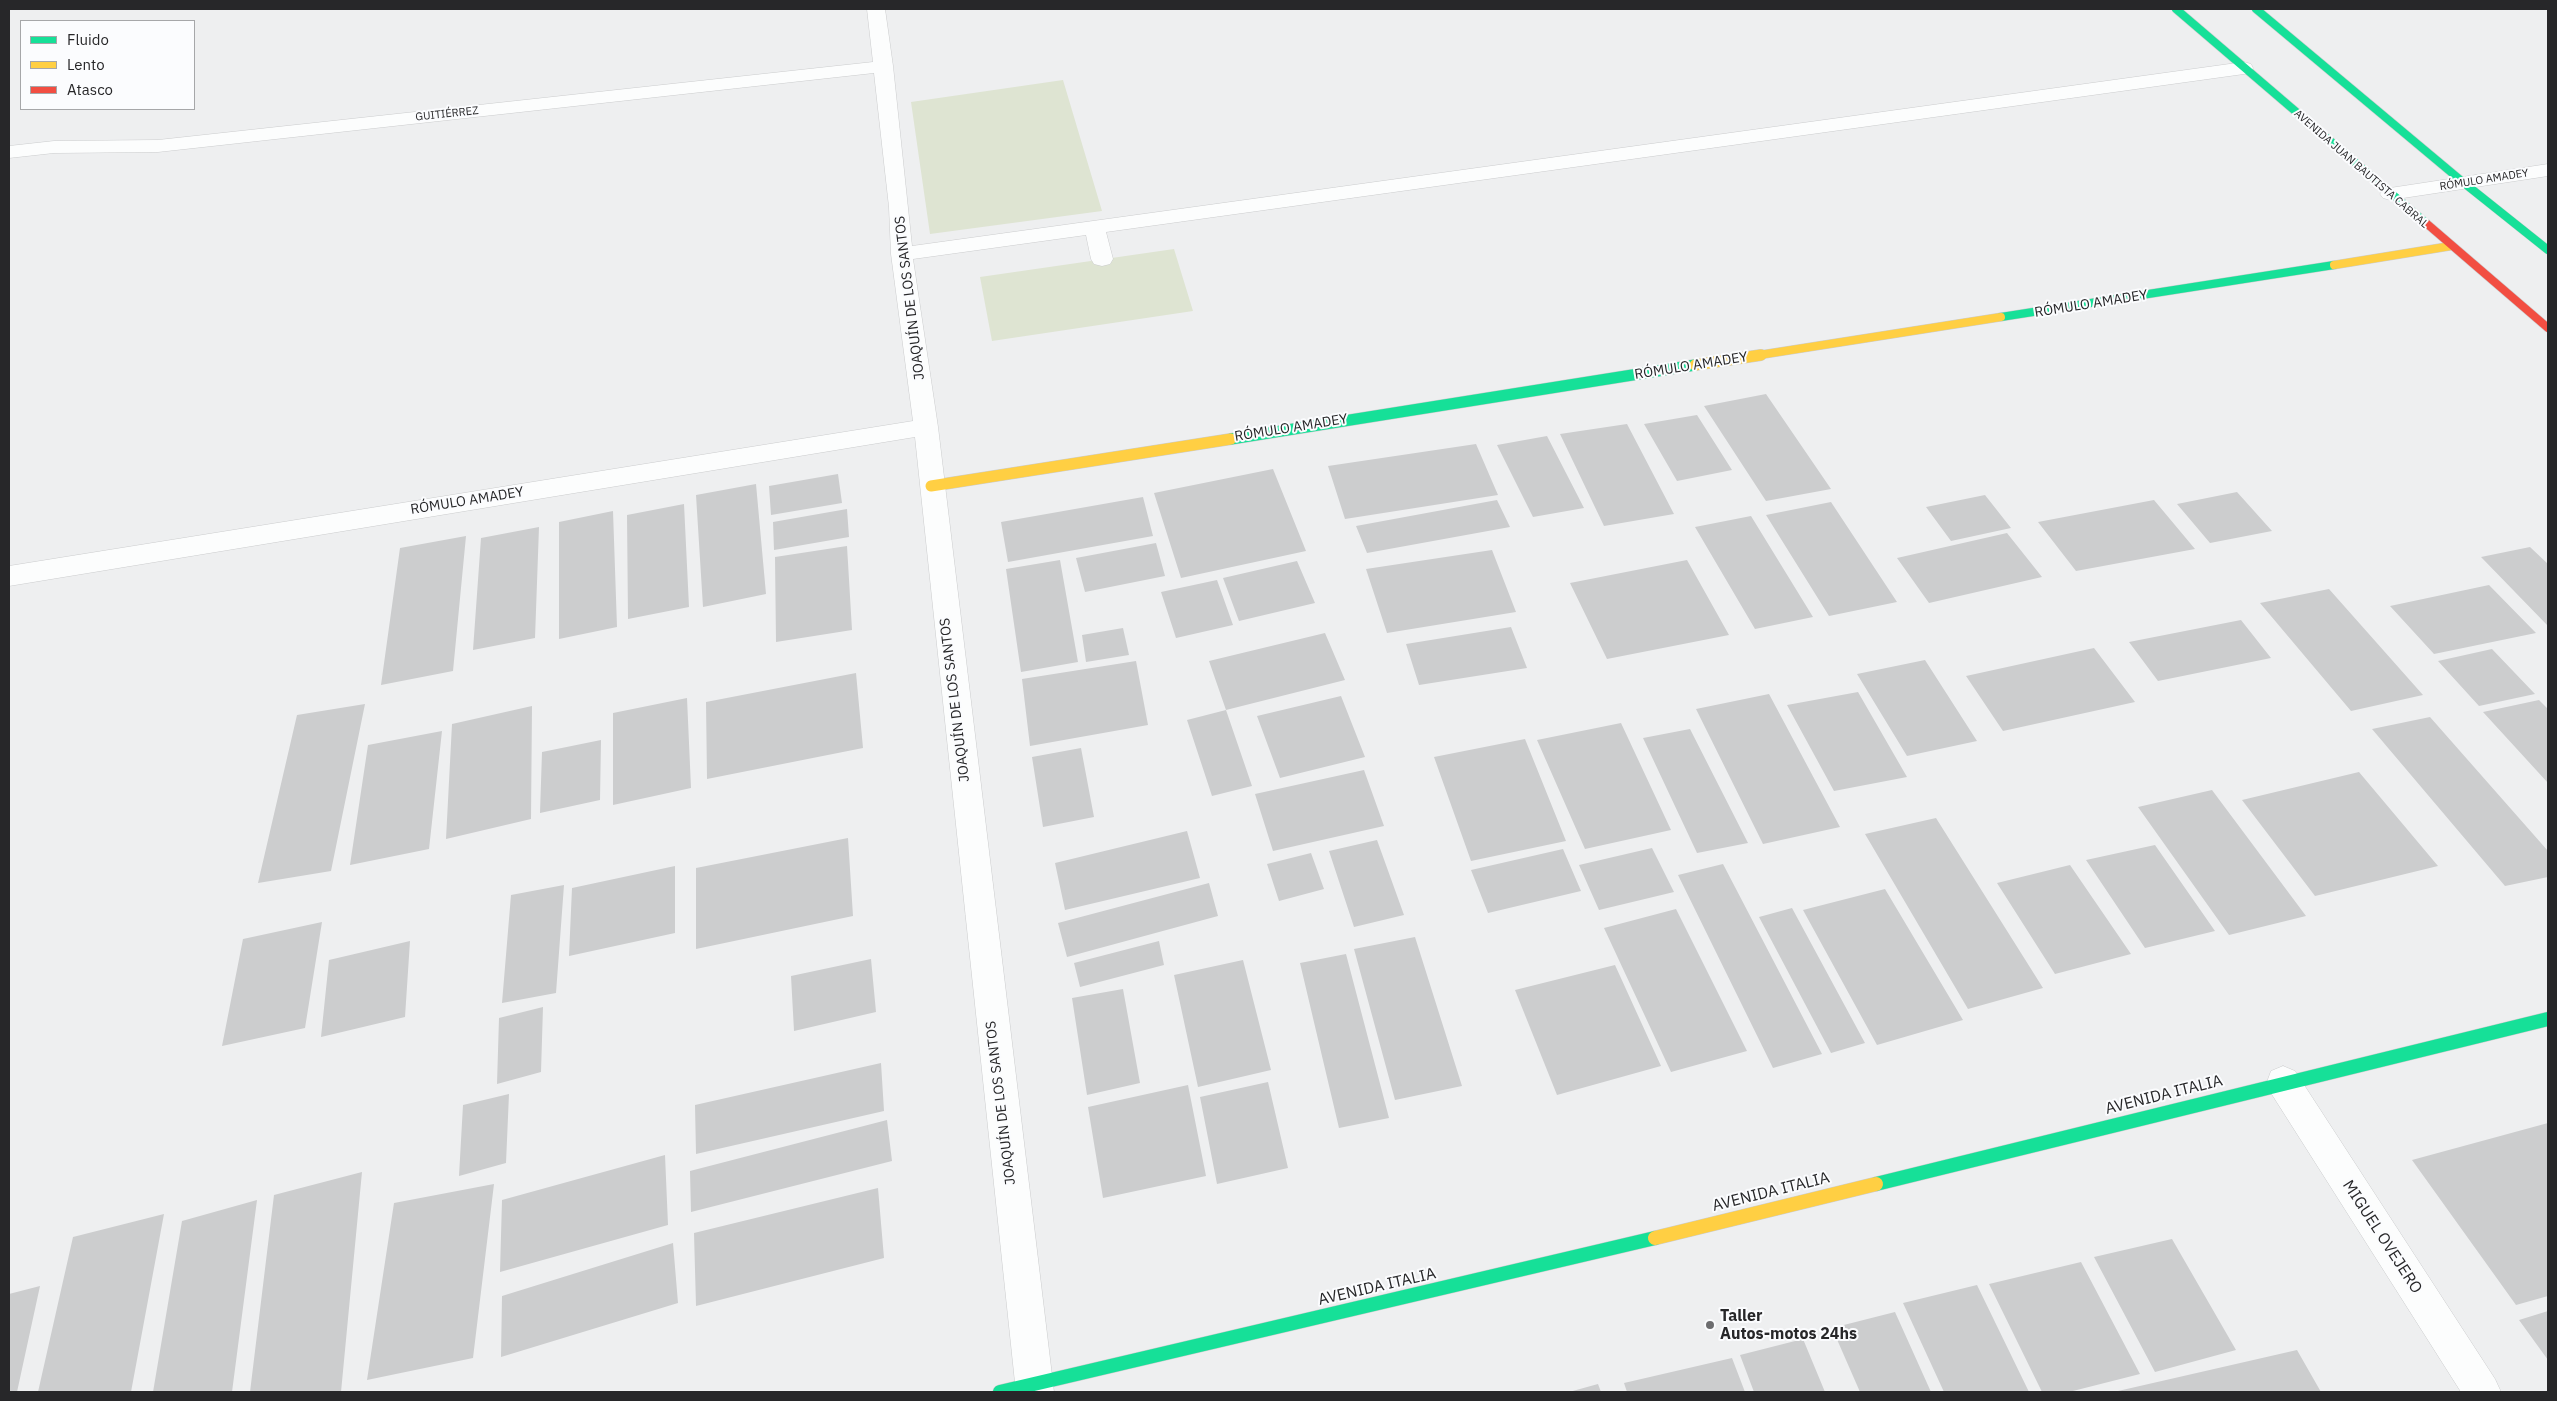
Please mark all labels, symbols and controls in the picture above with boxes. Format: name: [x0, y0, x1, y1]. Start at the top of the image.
legend: [20, 20, 195, 110]
text: Fluido: [67, 30, 109, 49]
text: Lento: [67, 55, 105, 74]
text: Atasco: [67, 80, 113, 99]
street label: GUITIÉRREZ: [415, 104, 479, 124]
street label: AVENIDA JUAN BAUTISTA CABRAL: [2291, 107, 2431, 231]
street label: RÓMULO AMADEY: [2439, 166, 2529, 194]
street label: JOAQUÍN DE LOS SANTOS: [892, 215, 928, 381]
street label: RÓMULO AMADEY: [2033, 287, 2149, 321]
street label: RÓMULO AMADEY: [1633, 349, 1749, 383]
street label: RÓMULO AMADEY: [1233, 411, 1349, 445]
street label: RÓMULO AMADEY: [409, 484, 525, 518]
street label: JOAQUÍN DE LOS SANTOS: [937, 617, 973, 783]
street label: JOAQUÍN DE LOS SANTOS: [983, 1020, 1019, 1186]
street label: AVENIDA ITALIA: [2103, 1071, 2225, 1119]
street label: AVENIDA ITALIA: [1710, 1168, 1832, 1216]
street label: MIGUEL OVEJERO: [2338, 1177, 2426, 1297]
street label: AVENIDA ITALIA: [1316, 1264, 1438, 1310]
place label: Taller Autos-motos 24hs: [1720, 1306, 1857, 1344]
marker: Taller Autos-motos 24hs: [1704, 1319, 1716, 1331]

